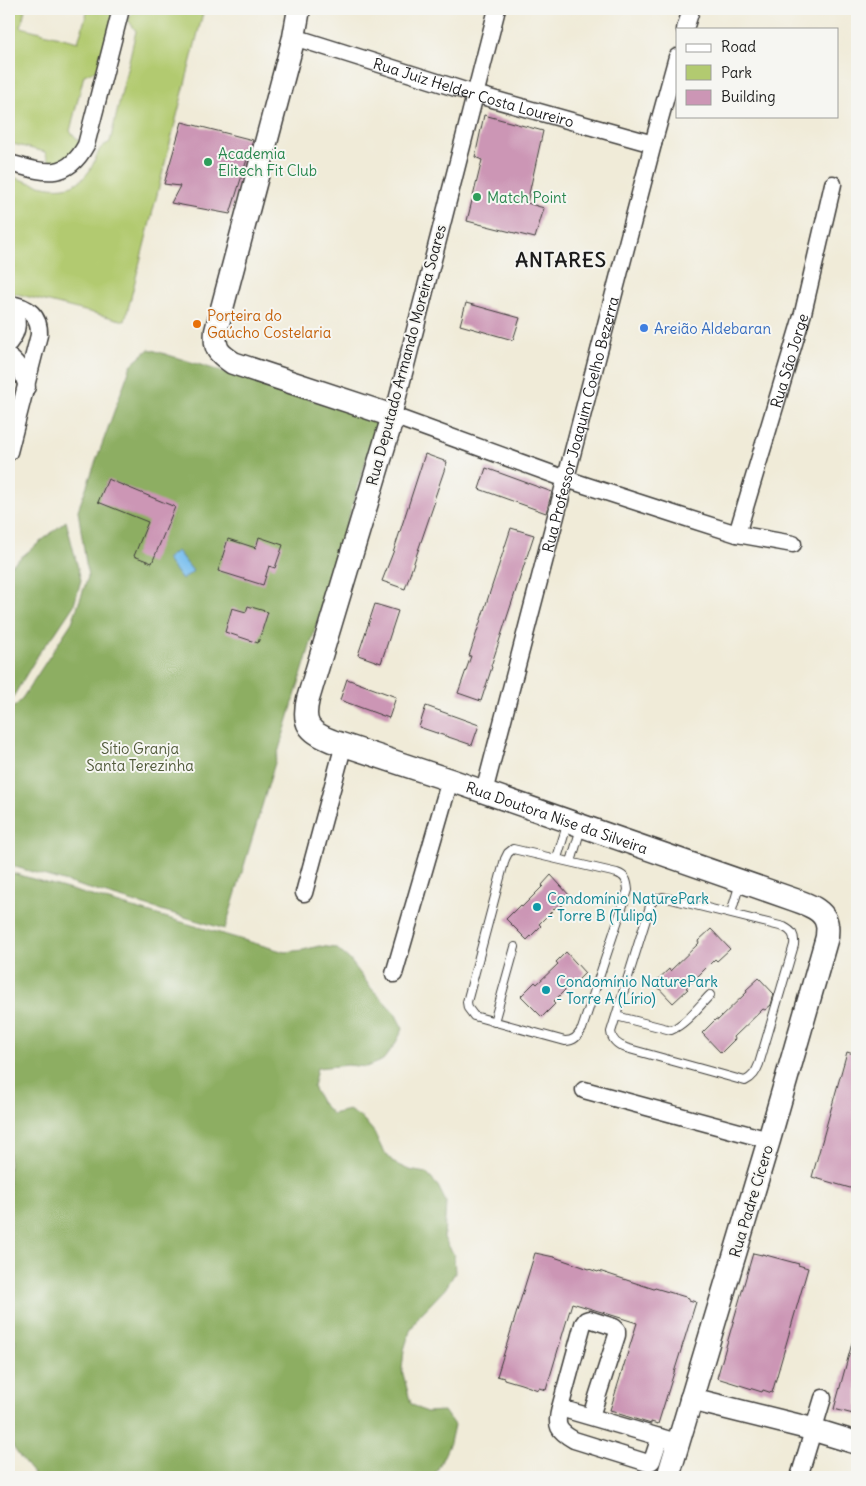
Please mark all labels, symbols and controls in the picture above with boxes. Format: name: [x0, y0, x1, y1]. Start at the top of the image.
legend: [676, 28, 838, 118]
text: Road: [721, 37, 756, 56]
street label: Rua Juiz Helder Costa Loureiro: [371, 53, 576, 131]
text: Park: [721, 63, 752, 82]
text: Building: [721, 87, 776, 106]
place label: Academia Elitech Fit Club: [218, 144, 317, 180]
marker: Academia Elitech Fit Club: [202, 156, 214, 168]
place label: Match Point: [487, 188, 567, 207]
marker: Match Point: [471, 191, 483, 203]
street label: Rua Deputado Armando Moreira Soares: [362, 222, 450, 488]
district label: ANTARES: [515, 247, 607, 272]
street label: Rua Professor Joaquim Coelho Bezerra: [537, 294, 622, 554]
place label: Porteira do Gaúcho Costelaria: [207, 306, 332, 342]
street label: Rua São Jorge: [766, 311, 812, 410]
marker: Porteira do Gaúcho Costelaria: [191, 318, 203, 330]
place label: Areião Aldebaran: [654, 319, 771, 338]
marker: Areião Aldebaran: [638, 322, 650, 334]
park label: Sítio Granja Santa Terezinha: [86, 739, 194, 775]
street label: Rua Doutora Nise da Silveira: [463, 777, 651, 858]
place label: Condomínio NaturePark - Torre B (Tulipa): [547, 889, 709, 925]
marker: Condomínio NaturePark - Torre B (Tulipa): [531, 901, 543, 913]
place label: Condomínio NaturePark - Torre A (Lírio): [556, 972, 718, 1008]
marker: Condomínio NaturePark - Torre A (Lírio): [540, 984, 552, 996]
street label: Rua Padre Cícero: [725, 1142, 777, 1260]

